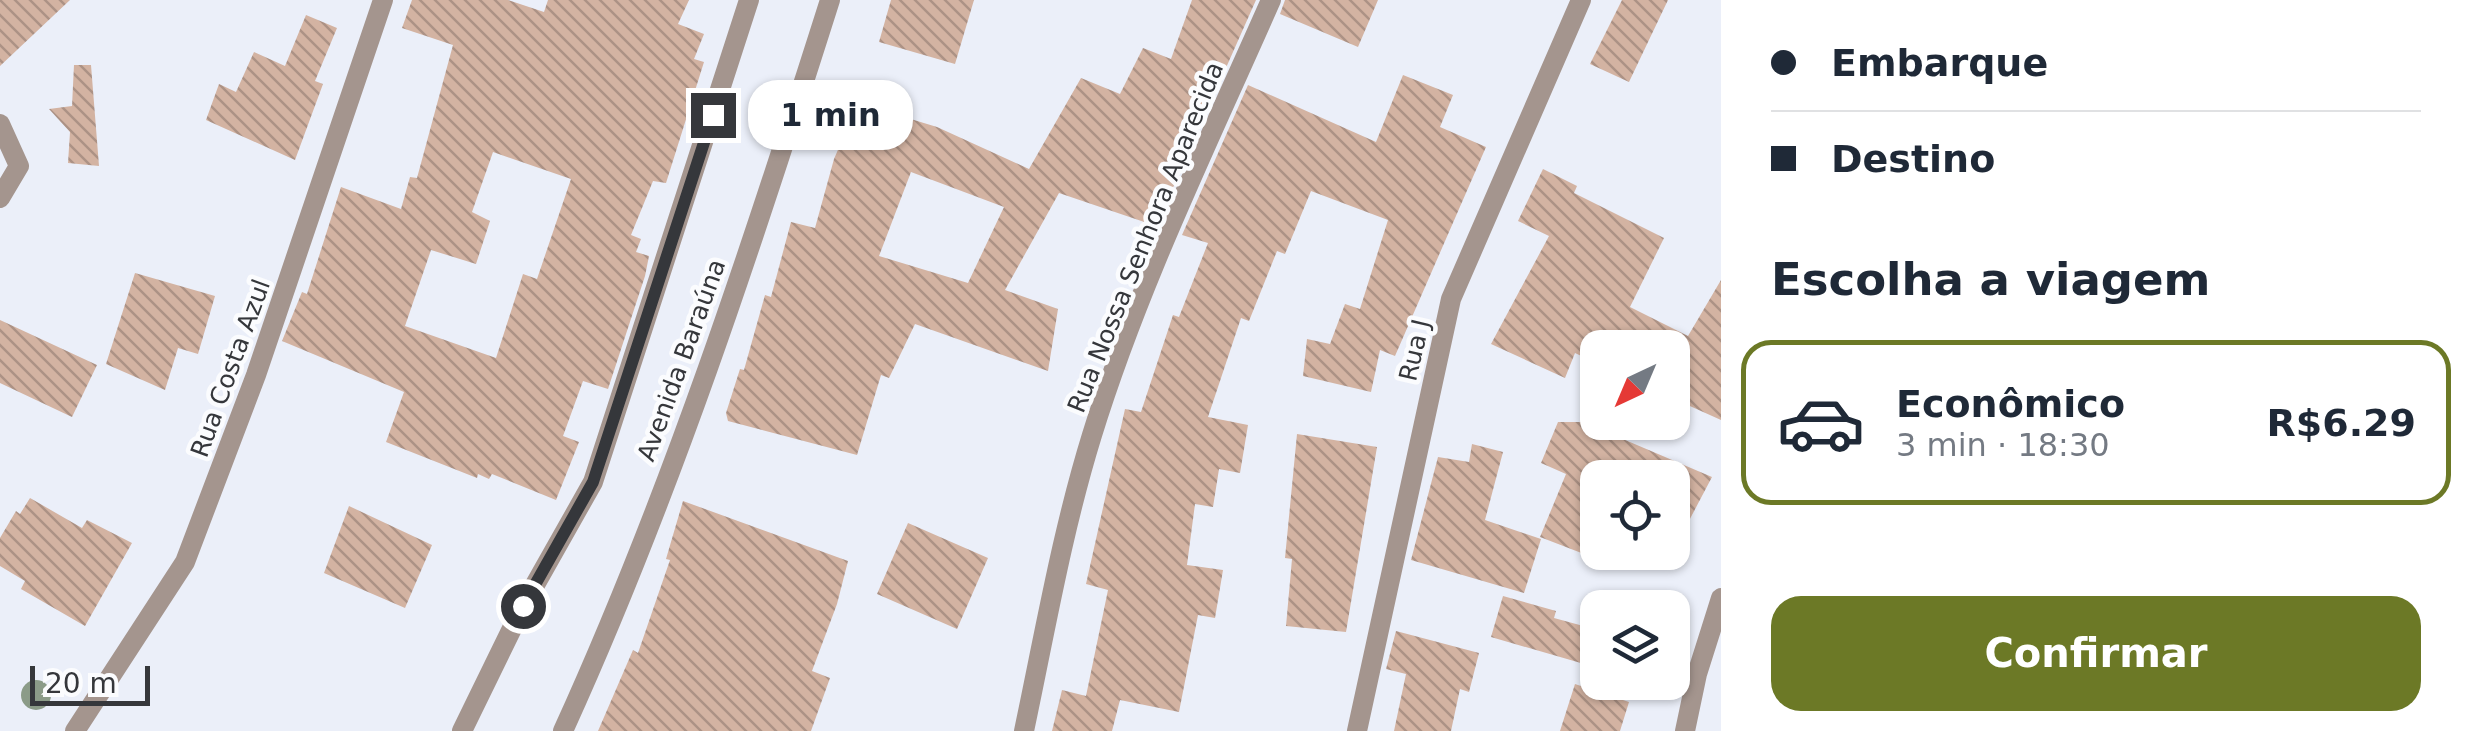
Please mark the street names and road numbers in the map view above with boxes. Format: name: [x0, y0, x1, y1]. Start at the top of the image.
street label: Rua Nossa Senhora Aparecida: [1062, 58, 1229, 417]
street label: Avenida Baraúna: [631, 255, 731, 465]
street label: Rua Costa Azul: [185, 275, 276, 461]
street label: Rua J: [1393, 316, 1436, 384]

